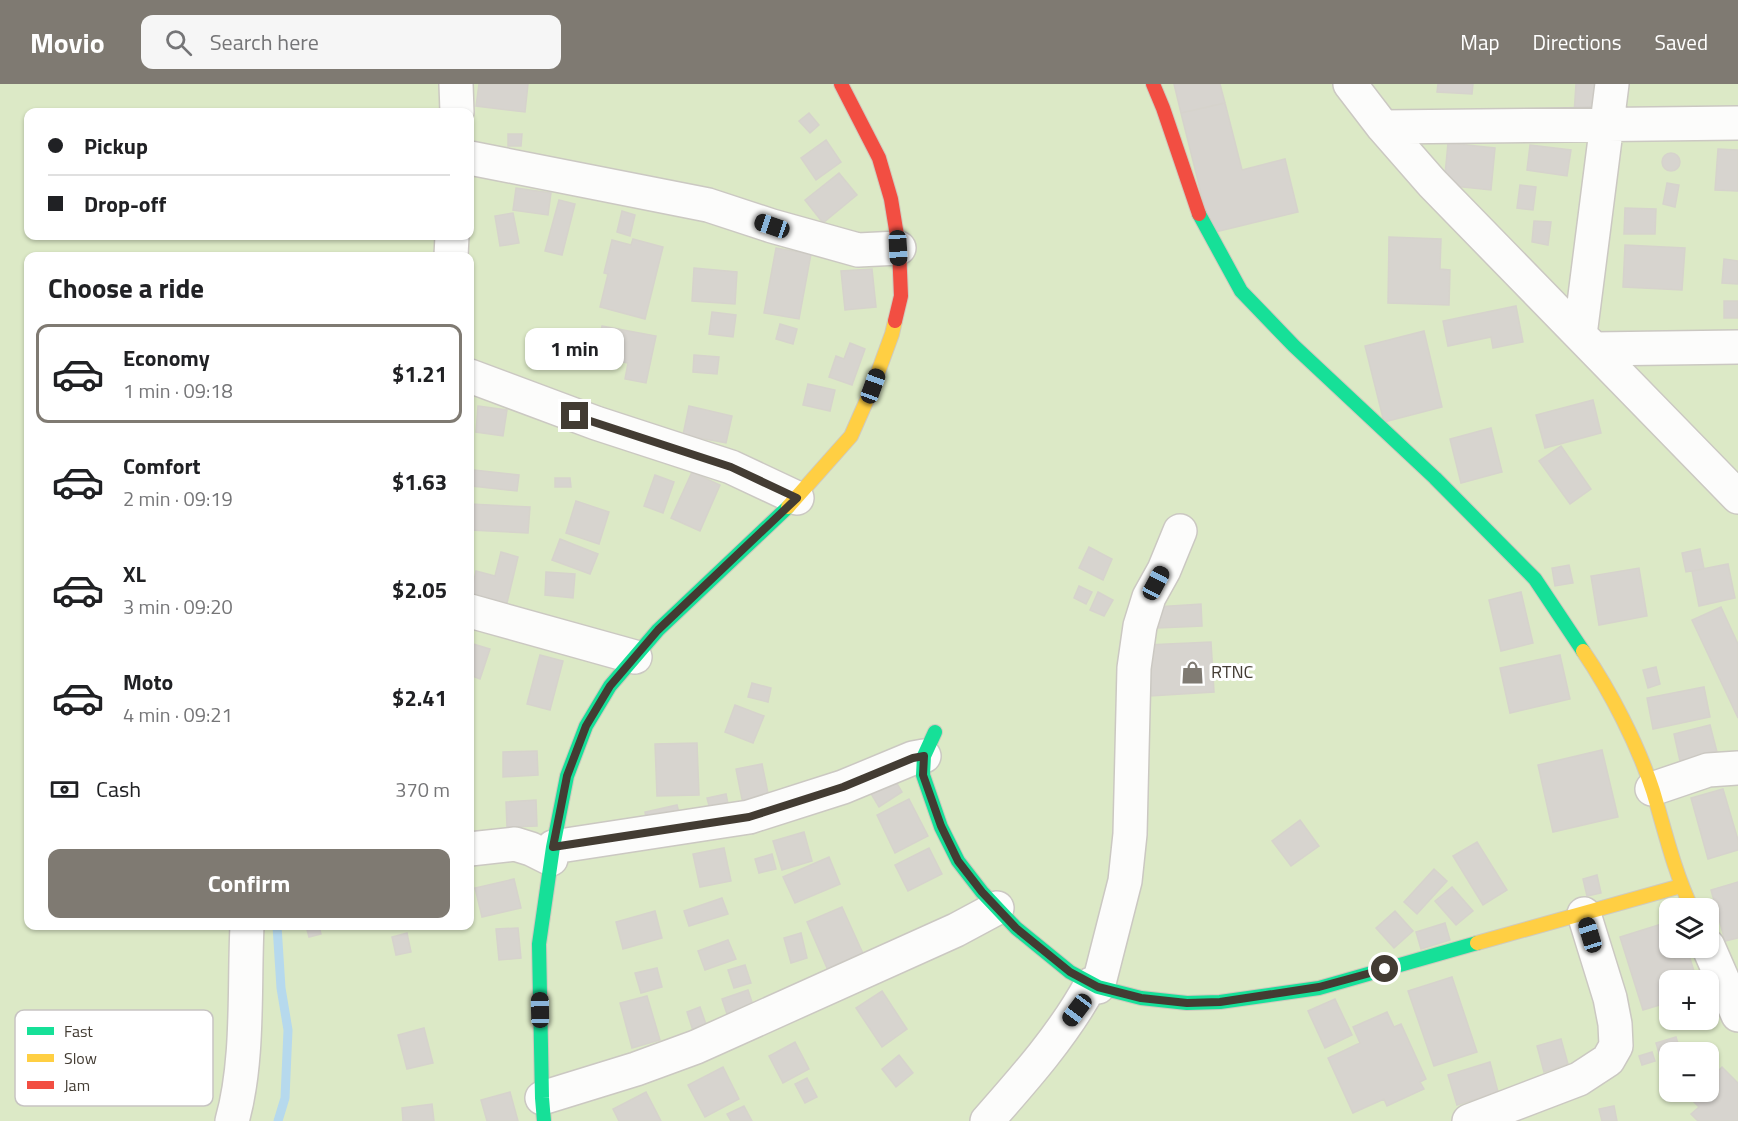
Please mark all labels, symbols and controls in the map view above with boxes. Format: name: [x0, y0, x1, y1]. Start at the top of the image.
search box: [141, 15, 561, 69]
text: Movio: [30, 21, 105, 64]
text: Search here: [210, 25, 319, 59]
icon: search: [162, 26, 195, 59]
text: Map: [1460, 26, 1500, 58]
text: Directions: [1533, 26, 1622, 58]
text: Saved: [1655, 26, 1708, 58]
text: Pickup: [84, 129, 148, 163]
text: Drop-off: [84, 187, 166, 221]
car: [752, 212, 792, 240]
car: [888, 230, 908, 266]
text: Choose a ride: [48, 267, 204, 308]
callout: 1 min: [526, 329, 624, 371]
text: 1 min: [550, 333, 599, 364]
text: Economy: [123, 341, 210, 375]
icon: car: [51, 347, 105, 401]
text: $1.21: [392, 357, 447, 391]
car: [858, 366, 888, 406]
text: 1 min · 09:18: [123, 375, 233, 406]
route end: [561, 402, 588, 429]
text: Comfort: [123, 449, 201, 483]
icon: car: [51, 455, 105, 509]
text: $1.63: [392, 465, 447, 499]
text: 2 min · 09:19: [123, 483, 233, 514]
text: XL: [123, 557, 146, 591]
icon: car: [51, 563, 105, 617]
car: [1140, 563, 1172, 603]
text: $2.05: [392, 573, 447, 607]
text: 3 min · 09:20: [123, 591, 233, 622]
place label: RTNC: [1211, 658, 1254, 685]
shop icon: RTNC: [1180, 659, 1206, 685]
text: Moto: [123, 665, 173, 699]
icon: car: [51, 671, 105, 725]
text: $2.41: [392, 681, 447, 715]
text: 4 min · 09:21: [123, 699, 233, 730]
text: Cash: [96, 772, 141, 806]
icon: cash: [48, 773, 81, 806]
text: 370 m: [395, 774, 450, 805]
button: Confirm: [48, 849, 450, 918]
map controls: [1659, 898, 1719, 1102]
button: layers: [1659, 898, 1719, 958]
car: [1576, 915, 1604, 955]
route start: [1371, 955, 1398, 982]
button: +: [1659, 970, 1719, 1030]
car: [1059, 990, 1095, 1030]
car: [531, 992, 549, 1028]
legend: [15, 1010, 213, 1106]
text: Fast: [64, 1019, 93, 1043]
button: −: [1659, 1042, 1719, 1102]
text: Slow: [64, 1046, 97, 1070]
text: Jam: [64, 1073, 90, 1097]

